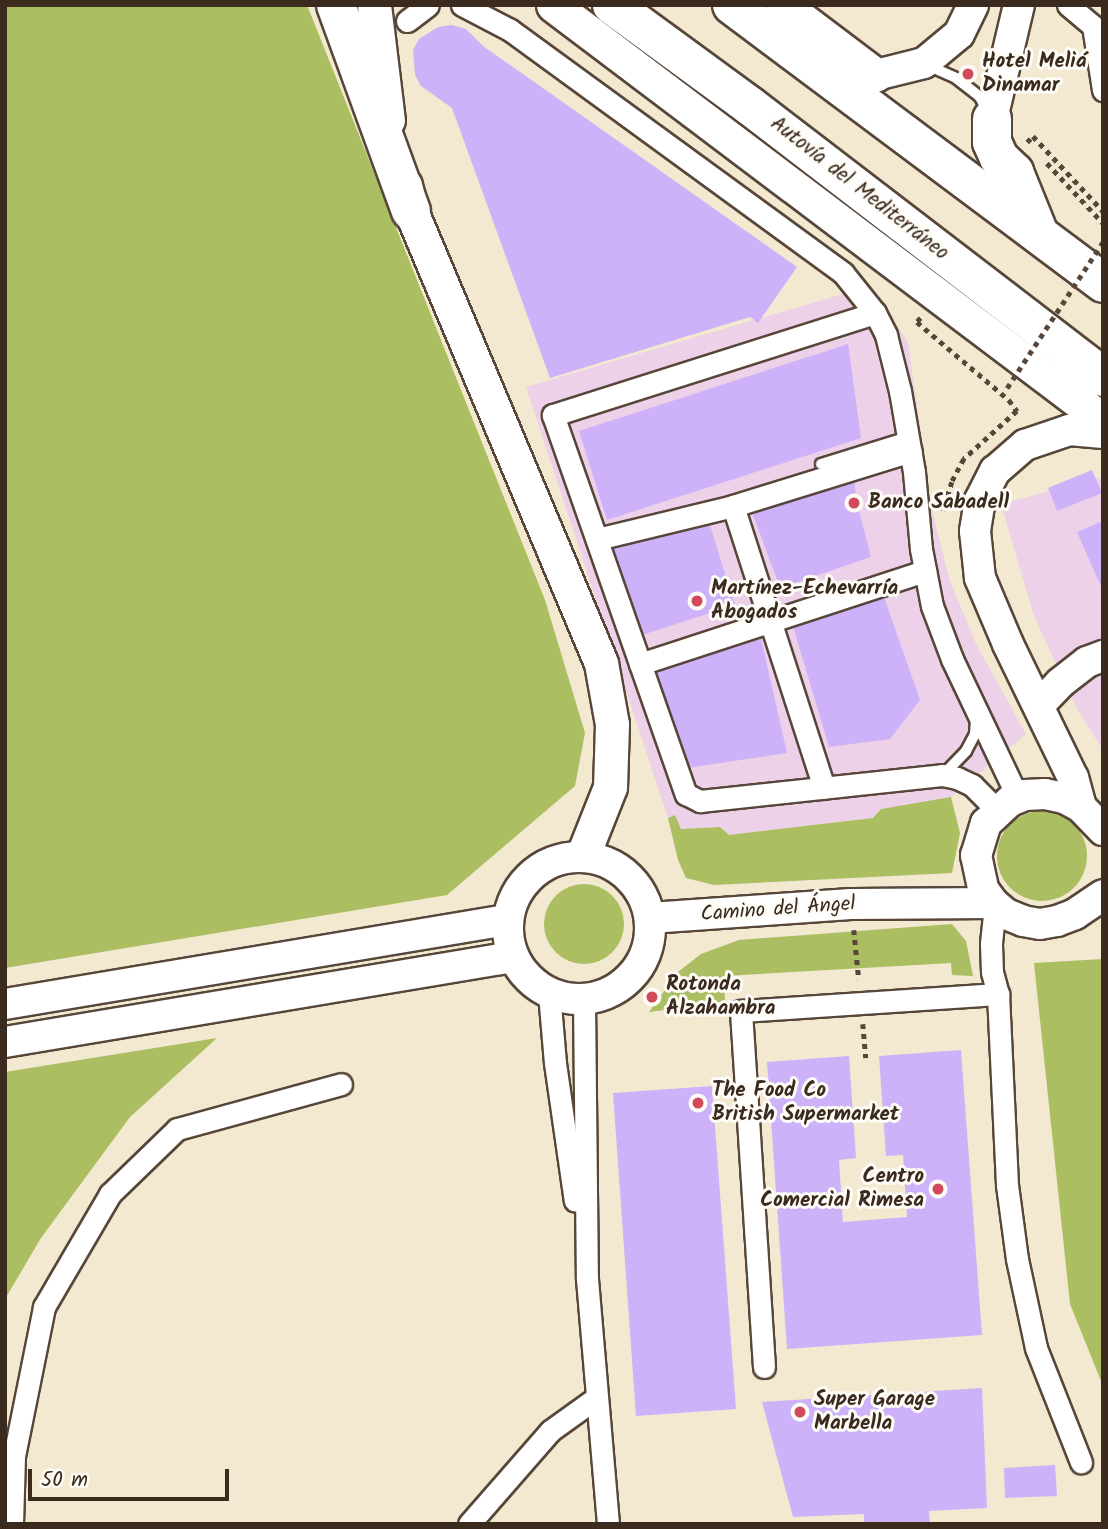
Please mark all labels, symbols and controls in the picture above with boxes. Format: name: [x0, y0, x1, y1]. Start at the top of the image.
place label: Hotel Meliá Dinamar: [982, 49, 1087, 99]
marker: Hotel Meliá Dinamar: [960, 66, 976, 82]
street label: Autovía del Mediterráneo: [765, 112, 953, 266]
place label: Banco Sabadell: [868, 490, 1009, 516]
marker: Banco Sabadell: [846, 495, 862, 511]
place label: Martínez-Echevarría Abogados: [711, 576, 898, 626]
marker: Martínez-Echevarría Abogados: [689, 593, 705, 609]
street label: Camino del Ángel: [700, 892, 856, 928]
place label: Rotonda Alzahambra: [666, 972, 776, 1022]
marker: Rotonda Alzahambra: [644, 989, 660, 1005]
place label: The Food Co British Supermarket: [712, 1078, 899, 1128]
marker: The Food Co British Supermarket: [690, 1095, 706, 1111]
place label: Centro Comercial Rimesa: [760, 1164, 924, 1214]
marker: Centro Comercial Rimesa: [930, 1181, 946, 1197]
place label: Super Garage Marbella: [814, 1387, 935, 1437]
marker: Super Garage Marbella: [792, 1404, 808, 1420]
scale bar: [32, 1456, 233, 1500]
text: 50 m: [41, 1464, 88, 1497]

